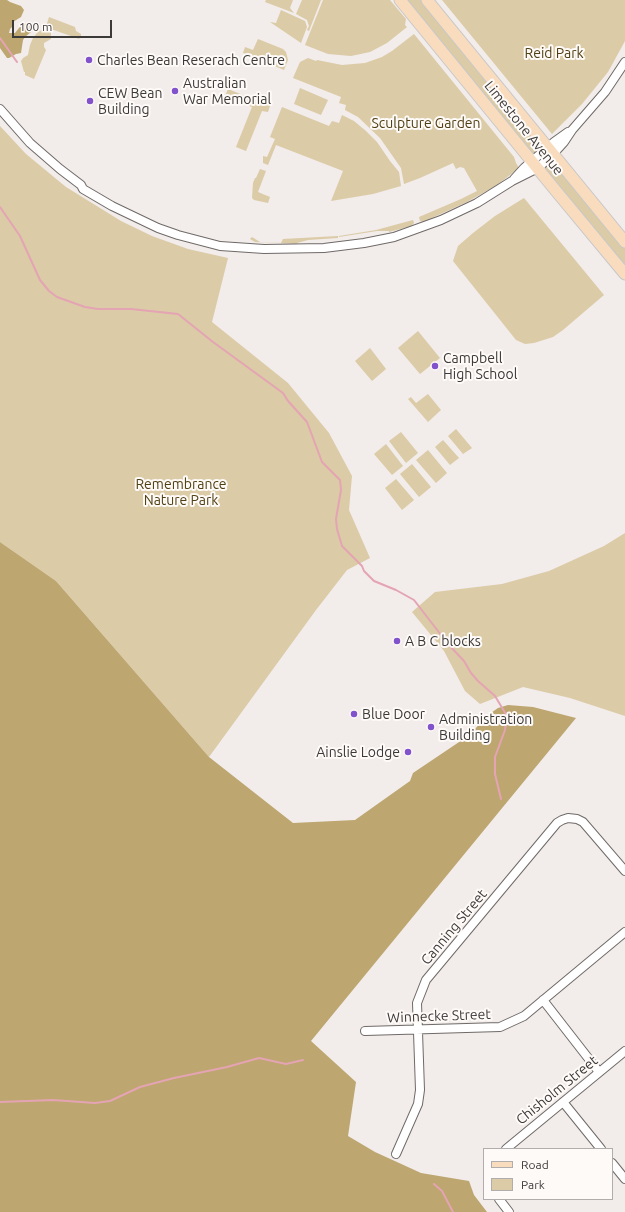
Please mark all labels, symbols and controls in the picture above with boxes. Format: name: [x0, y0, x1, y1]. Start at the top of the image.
scale bar: [14, 12, 114, 38]
text: 100 m: [19, 20, 52, 33]
park label: Reid Park: [524, 45, 584, 61]
place label: Charles Bean Reserach Centre: [97, 52, 285, 68]
marker: Charles Bean Reserach Centre: [84, 55, 94, 65]
place label: Australian War Memorial: [183, 75, 271, 108]
street label: Limestone Avenue: [481, 78, 567, 178]
place label: CEW Bean Building: [98, 85, 162, 118]
marker: Australian War Memorial: [170, 86, 180, 96]
marker: CEW Bean Building: [85, 96, 95, 106]
park label: Sculpture Garden: [371, 115, 481, 131]
place label: Campbell High School: [443, 350, 517, 382]
marker: Campbell High School: [430, 361, 440, 371]
park label: Remembrance Nature Park: [135, 476, 227, 508]
place label: A B C blocks: [405, 633, 481, 649]
marker: A B C blocks: [392, 636, 402, 646]
place label: Blue Door: [362, 706, 425, 722]
marker: Blue Door: [349, 709, 359, 719]
place label: Administration Building: [439, 711, 532, 744]
marker: Administration Building: [426, 722, 436, 732]
place label: Ainslie Lodge: [316, 744, 400, 760]
marker: Ainslie Lodge: [403, 747, 413, 757]
street label: Canning Street: [418, 886, 490, 968]
street label: Winnecke Street: [387, 1006, 491, 1026]
street label: Chisholm Street: [513, 1052, 601, 1128]
legend: [483, 1148, 613, 1200]
text: Road: [521, 1158, 549, 1171]
text: Park: [521, 1178, 545, 1191]

